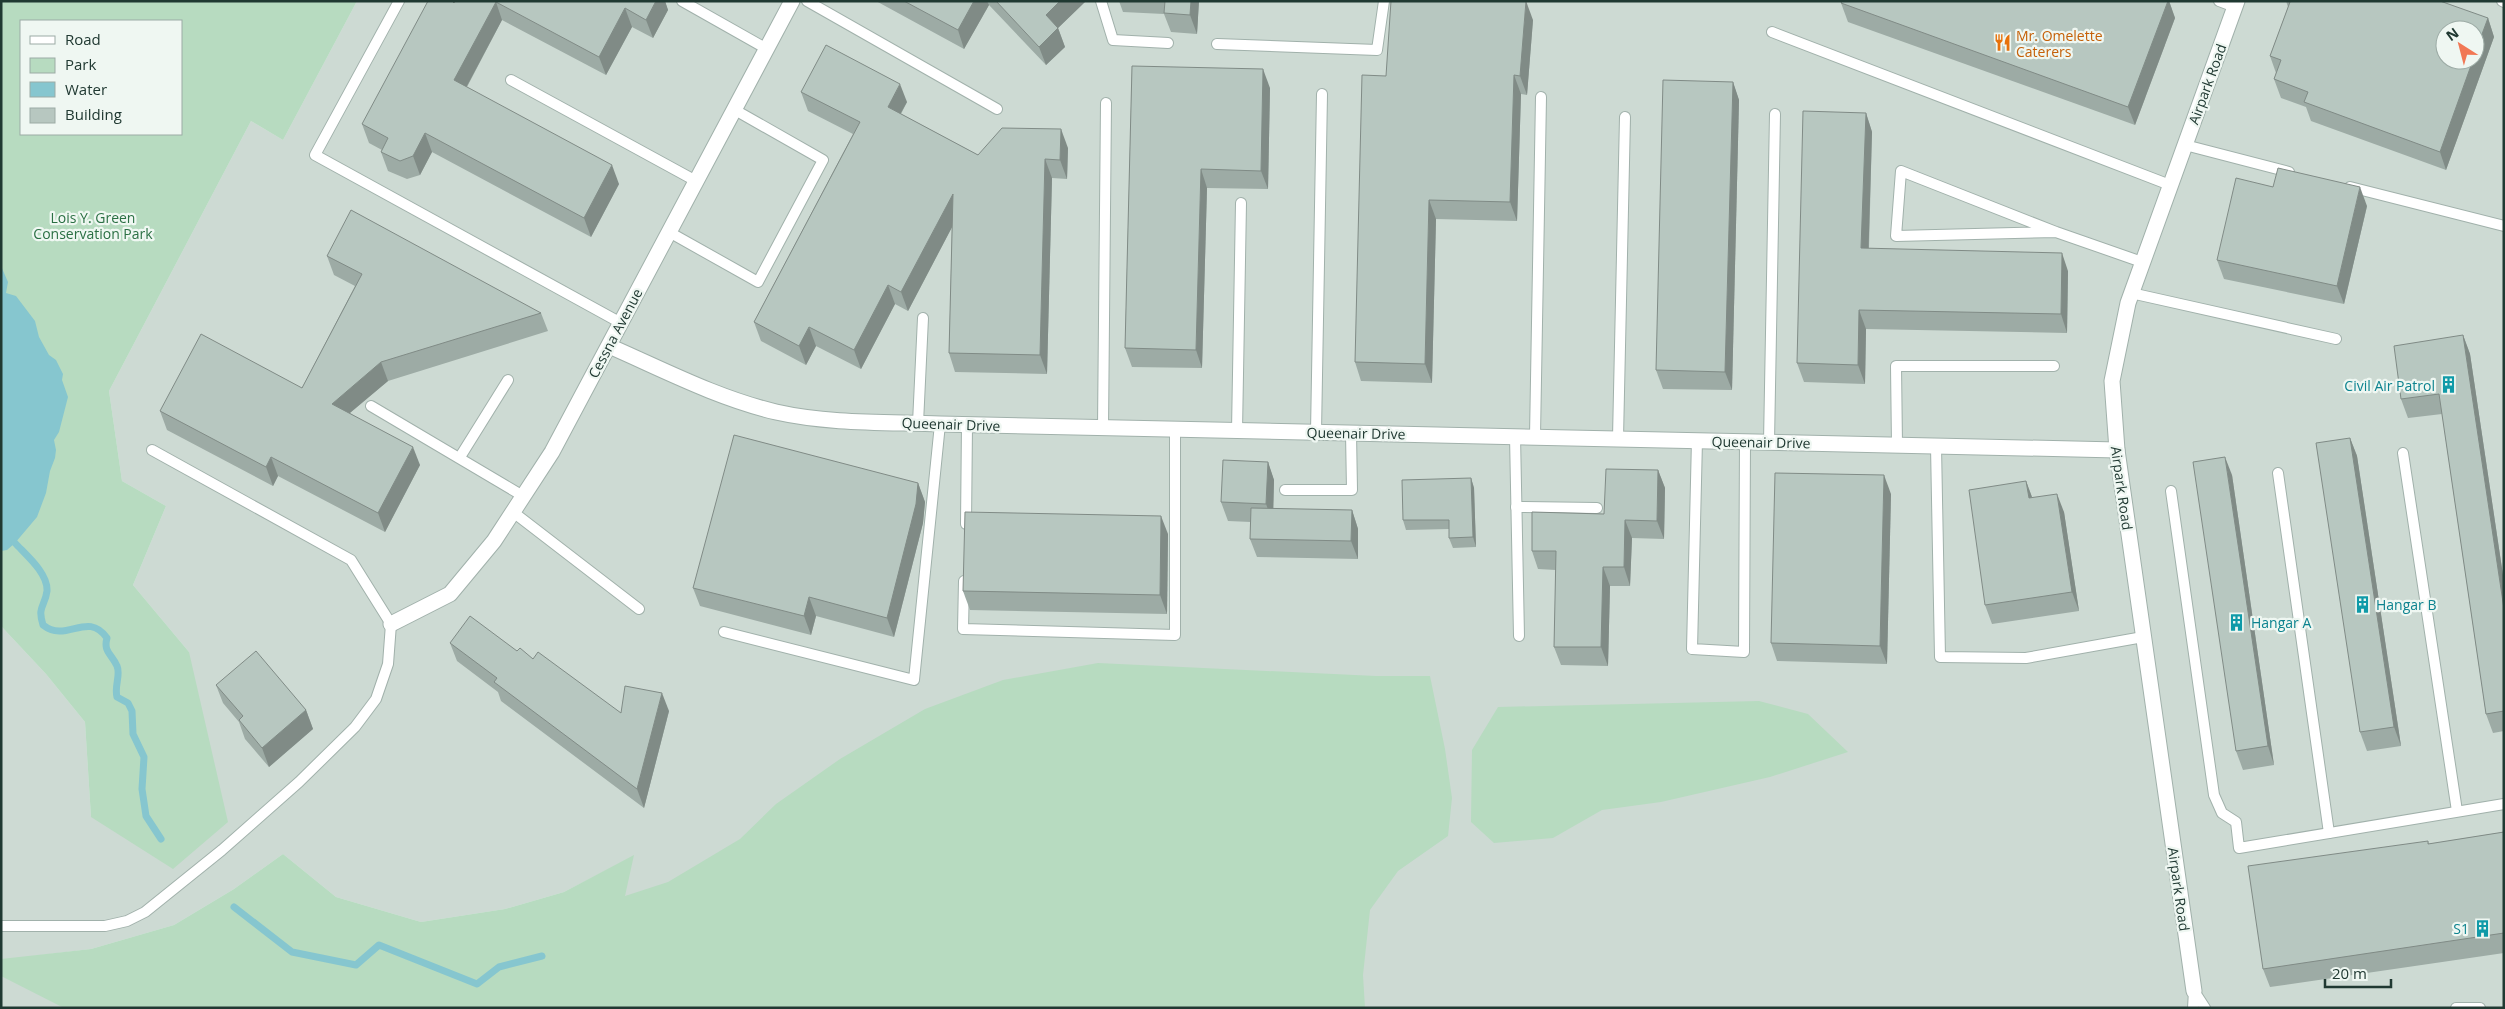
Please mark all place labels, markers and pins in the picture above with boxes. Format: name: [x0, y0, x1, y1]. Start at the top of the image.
place label: Mr. Omelette Caterers: [2016, 26, 2103, 61]
restaurant icon: Mr. Omelette Caterers: [1992, 33, 2012, 53]
building icon: Civil Air Patrol: [2439, 375, 2459, 395]
place label: Civil Air Patrol: [2344, 376, 2435, 395]
building icon: Hangar B: [2352, 594, 2372, 614]
place label: Hangar B: [2376, 595, 2436, 614]
building icon: Hangar A: [2227, 612, 2247, 632]
place label: Hangar A: [2251, 613, 2311, 632]
building icon: S1: [2473, 918, 2493, 938]
place label: S1: [2453, 919, 2469, 938]

